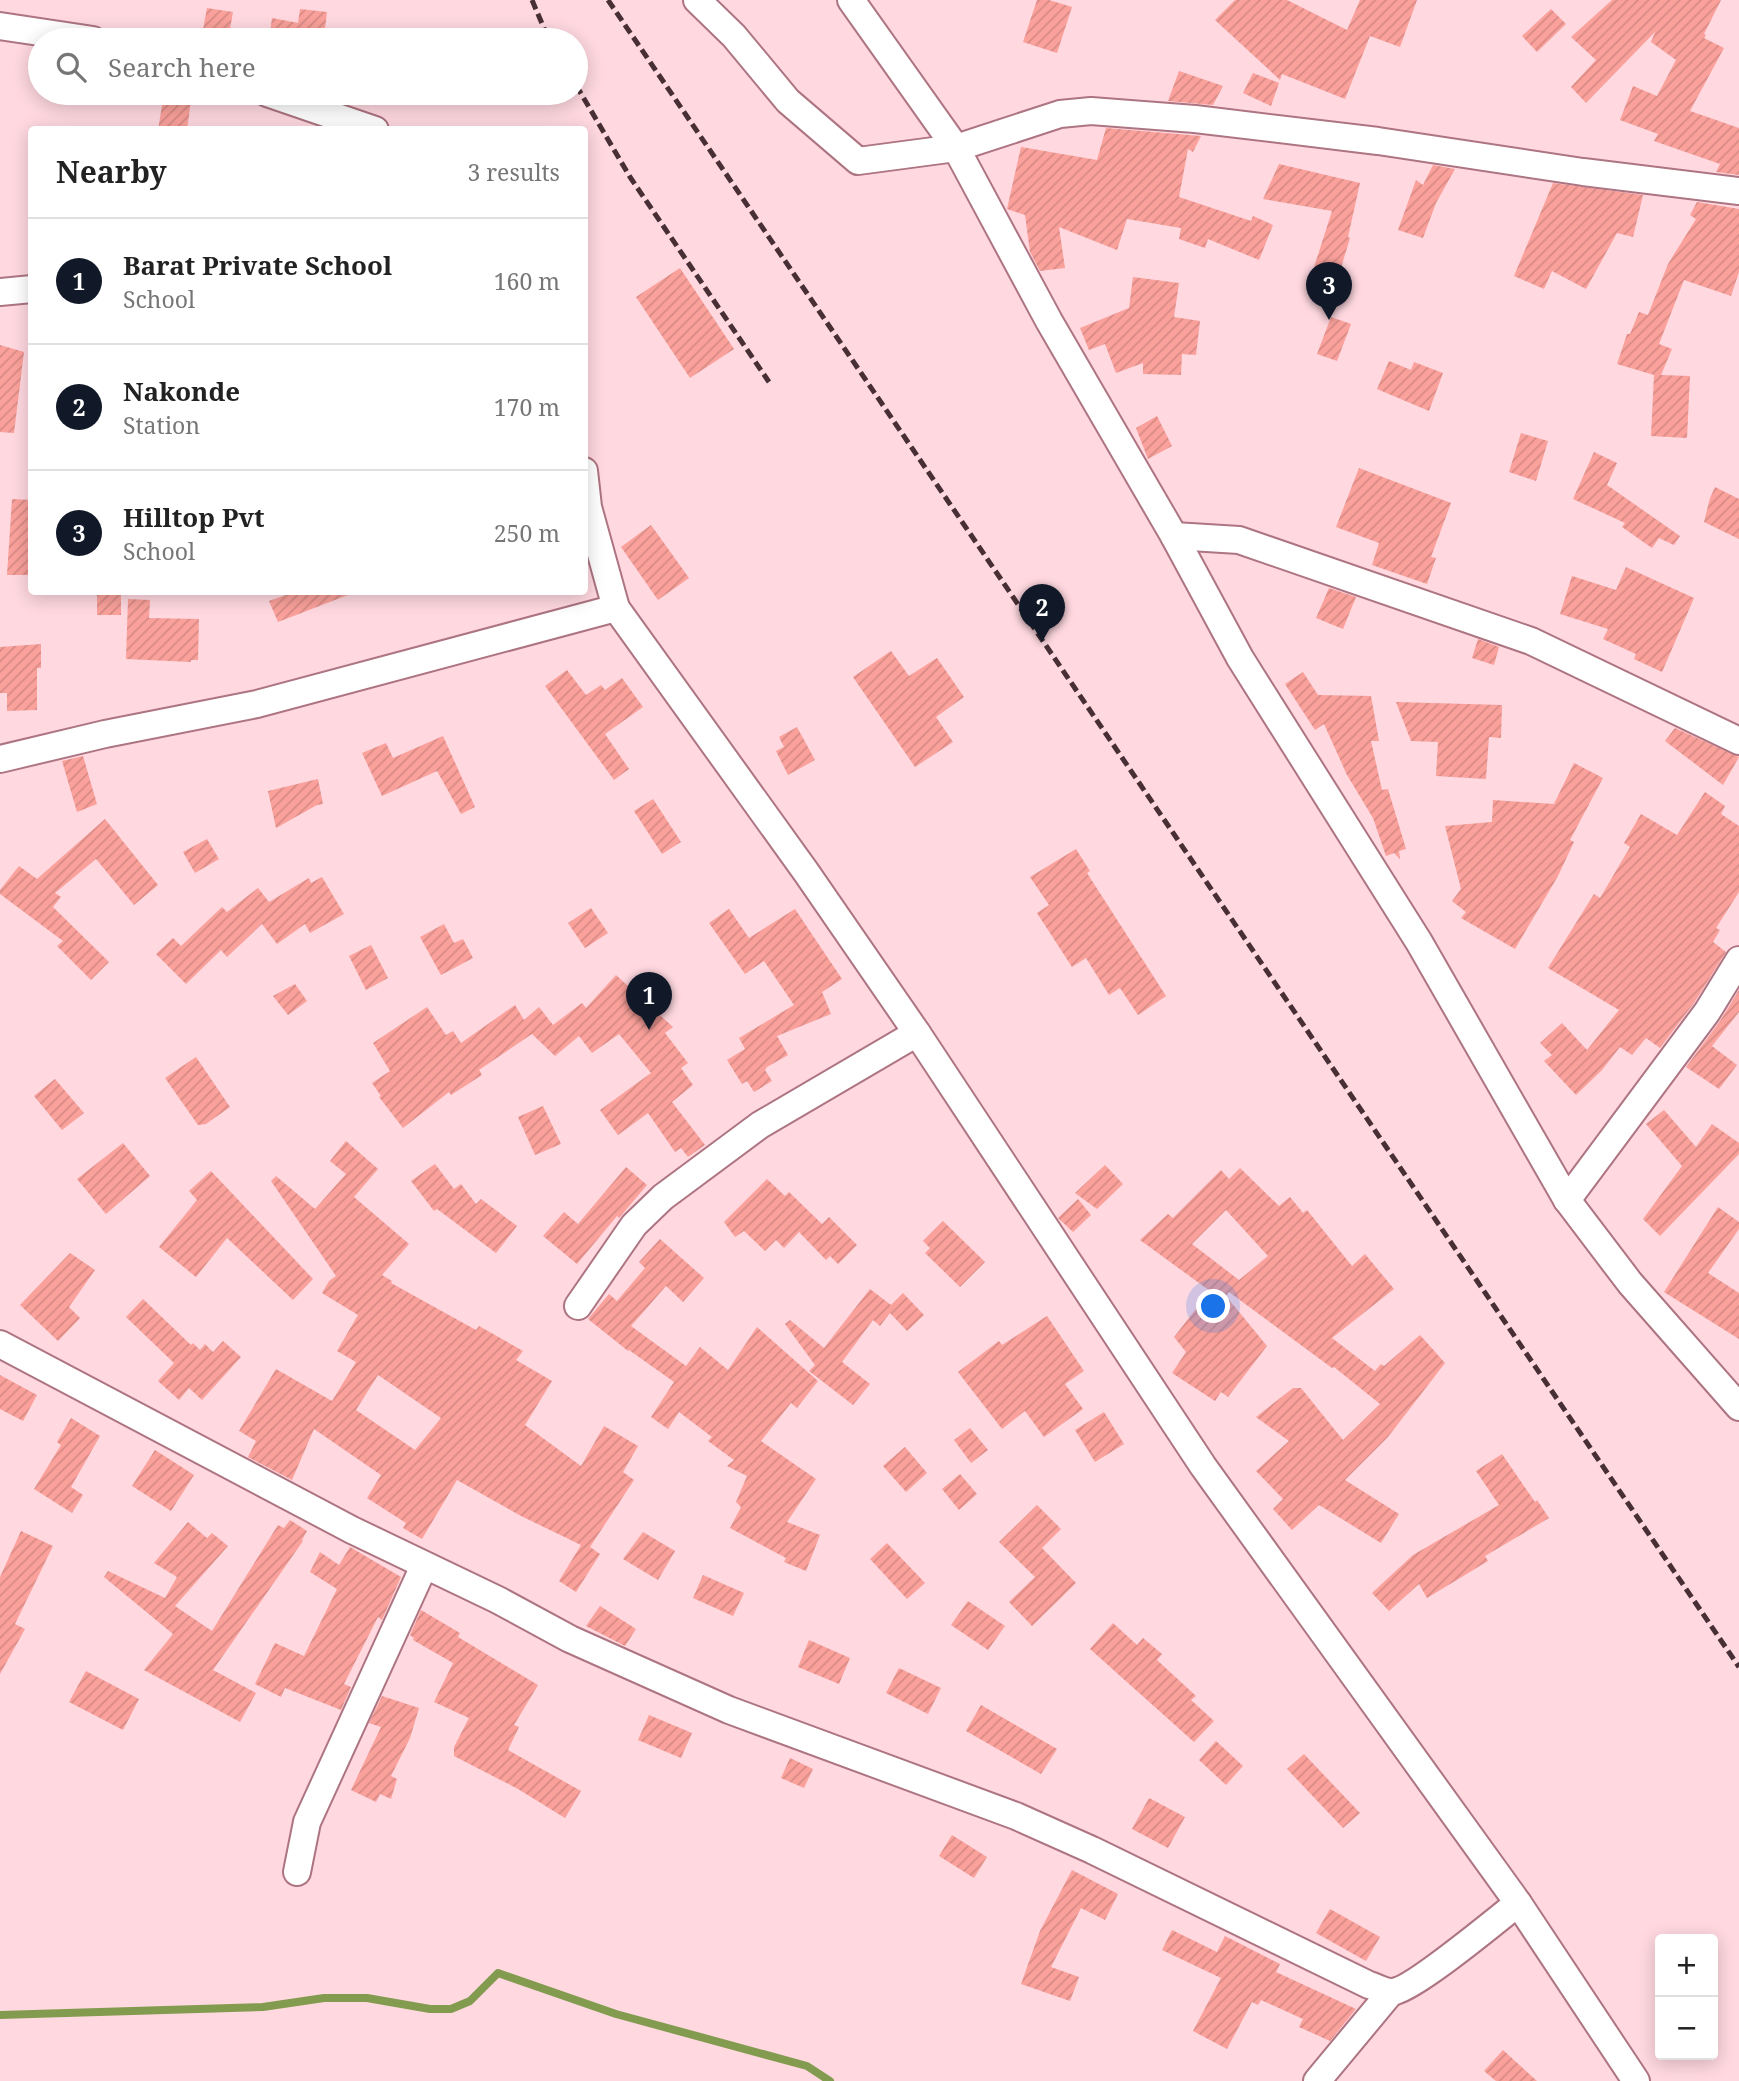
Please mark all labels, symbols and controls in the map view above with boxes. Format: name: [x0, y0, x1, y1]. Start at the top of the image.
search box: [28, 28, 588, 105]
icon: search: [52, 48, 90, 86]
text: Search here: [108, 49, 256, 85]
text: Nearby: [56, 151, 167, 192]
text: 3 results: [467, 156, 560, 188]
text: Barat Private School: [123, 247, 392, 283]
pin: 3: [1306, 262, 1352, 320]
text: 1: [73, 265, 86, 297]
text: 160 m: [494, 265, 560, 297]
text: School: [123, 283, 195, 315]
text: Nakonde: [123, 373, 240, 409]
text: 2: [73, 391, 86, 423]
text: 170 m: [494, 391, 560, 423]
text: Station: [123, 409, 200, 441]
text: Hilltop Pvt: [123, 499, 265, 535]
text: 3: [73, 517, 86, 549]
text: 250 m: [494, 517, 560, 549]
text: School: [123, 535, 195, 567]
pin: 2: [1019, 584, 1065, 642]
pin: 1: [626, 972, 672, 1030]
your location: [1196, 1289, 1230, 1323]
map controls: [1655, 1934, 1718, 2060]
button: +: [1655, 1934, 1718, 1997]
button: −: [1655, 1997, 1718, 2060]

